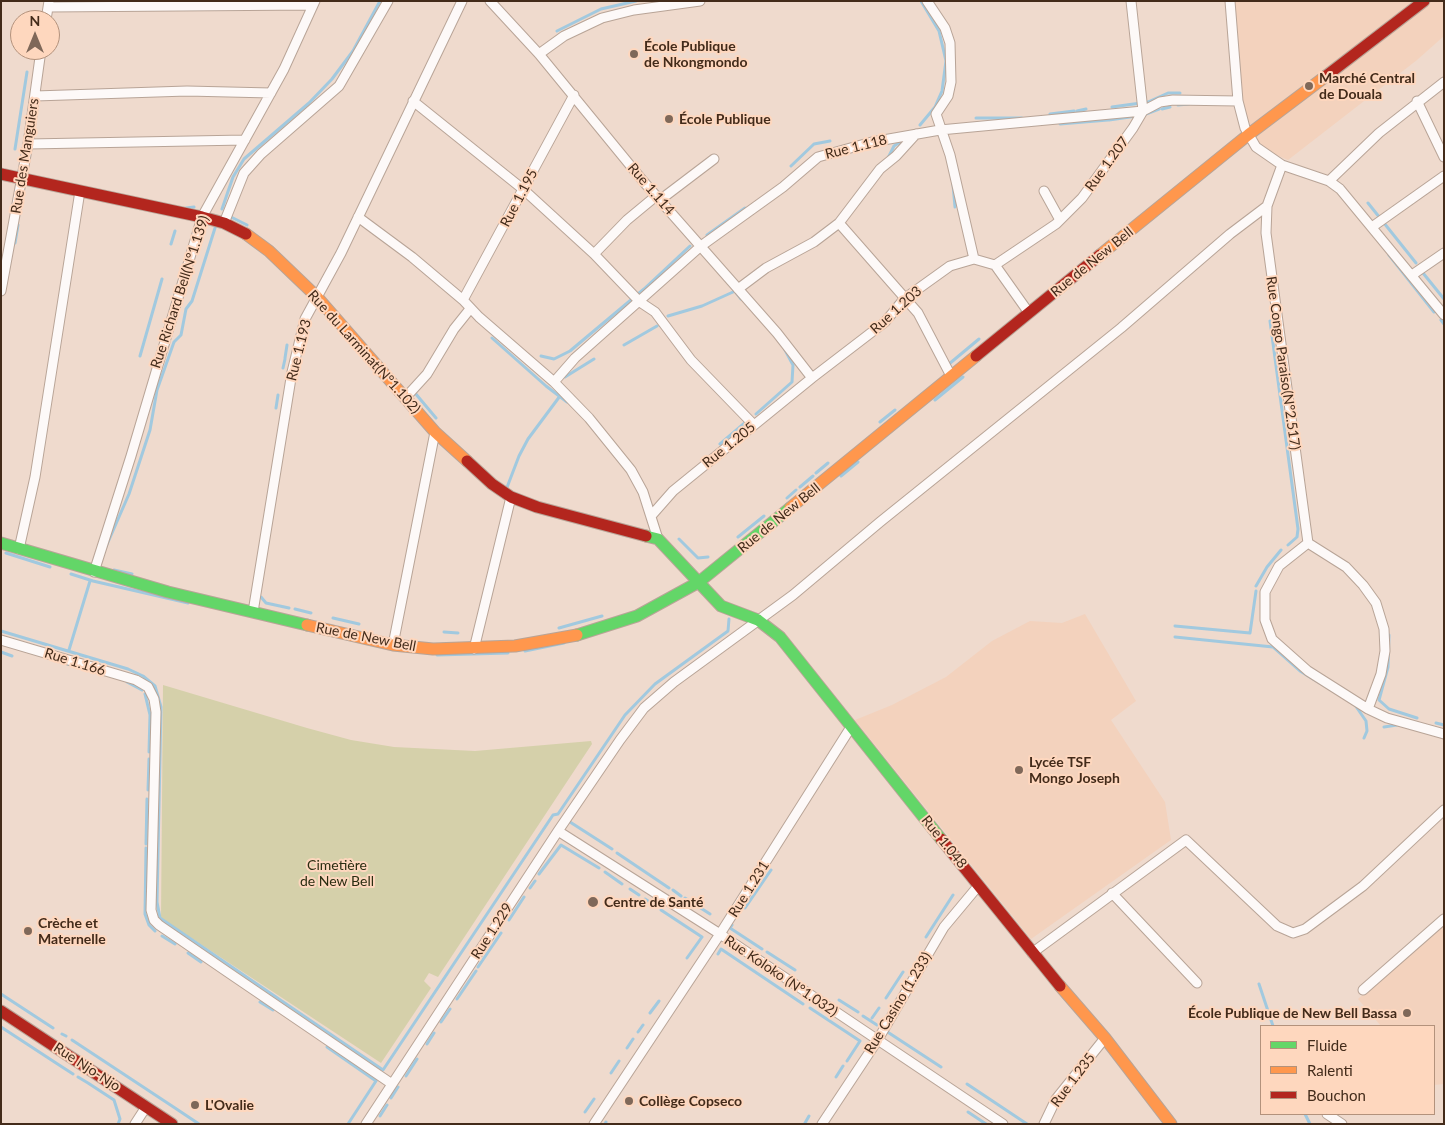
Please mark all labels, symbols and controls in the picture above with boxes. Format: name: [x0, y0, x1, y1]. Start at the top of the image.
north arrow: [10, 10, 60, 60]
text: N: [30, 12, 40, 29]
place label: École Publique de Nkongmondo: [644, 38, 748, 70]
marker: École Publique de Nkongmondo: [628, 48, 640, 60]
place label: Marché Central de Douala: [1319, 70, 1415, 102]
marker: Marché Central de Douala: [1303, 80, 1315, 92]
street label: Rue des Manguiers: [8, 97, 42, 215]
place label: École Publique: [679, 111, 771, 127]
marker: École Publique: [663, 113, 675, 125]
street label: Rue 1.118: [823, 131, 889, 163]
street label: Rue 1.207: [1082, 134, 1132, 194]
street label: Rue 1.114: [624, 160, 678, 218]
street label: Rue 1.195: [497, 166, 541, 230]
street label: Rue Richard Bell(N°1.139): [147, 213, 213, 371]
street label: Rue de New Bell: [1047, 224, 1137, 300]
street label: Rue Congo Paraiso(N°2.517): [1262, 275, 1304, 451]
street label: Rue 1.203: [867, 283, 925, 337]
street label: Rue du Larminat(N°1.102): [304, 287, 424, 417]
street label: Rue 1.193: [283, 317, 315, 383]
street label: Rue 1.205: [699, 419, 759, 471]
street label: Rue de New Bell: [734, 480, 824, 556]
street label: Rue de New Bell: [315, 619, 417, 655]
street label: Rue 1.166: [42, 645, 108, 679]
place label: Lycée TSF Mongo Joseph: [1029, 754, 1120, 786]
marker: Lycée TSF Mongo Joseph: [1013, 764, 1025, 776]
street label: Rue 1.048: [918, 812, 970, 872]
park label: Cimetière de New Bell: [300, 857, 374, 890]
street label: Rue 1.231: [725, 858, 773, 920]
place label: Centre de Santé: [604, 894, 703, 910]
marker: Centre de Santé: [586, 895, 600, 909]
street label: Rue 1.229: [468, 900, 516, 962]
place label: Crèche et Maternelle: [38, 915, 106, 948]
marker: Crèche et Maternelle: [22, 925, 34, 937]
street label: Rue Koloko (N°1.032): [721, 932, 841, 1020]
street label: Rue Casino (1.233): [861, 949, 935, 1057]
place label: École Publique de New Bell Bassa: [1188, 1005, 1397, 1021]
marker: École Publique de New Bell Bassa: [1401, 1007, 1413, 1019]
legend: [1260, 1025, 1435, 1115]
text: Fluide: [1307, 1036, 1347, 1054]
street label: Rue Njo-Njo: [50, 1039, 124, 1095]
street label: Rue 1.235: [1047, 1050, 1099, 1110]
text: Ralenti: [1307, 1061, 1353, 1079]
text: Bouchon: [1307, 1086, 1366, 1104]
place label: Collège Copseco: [639, 1093, 742, 1109]
marker: Collège Copseco: [623, 1095, 635, 1107]
place label: L'Ovalie: [205, 1097, 254, 1113]
marker: L'Ovalie: [189, 1099, 201, 1111]

